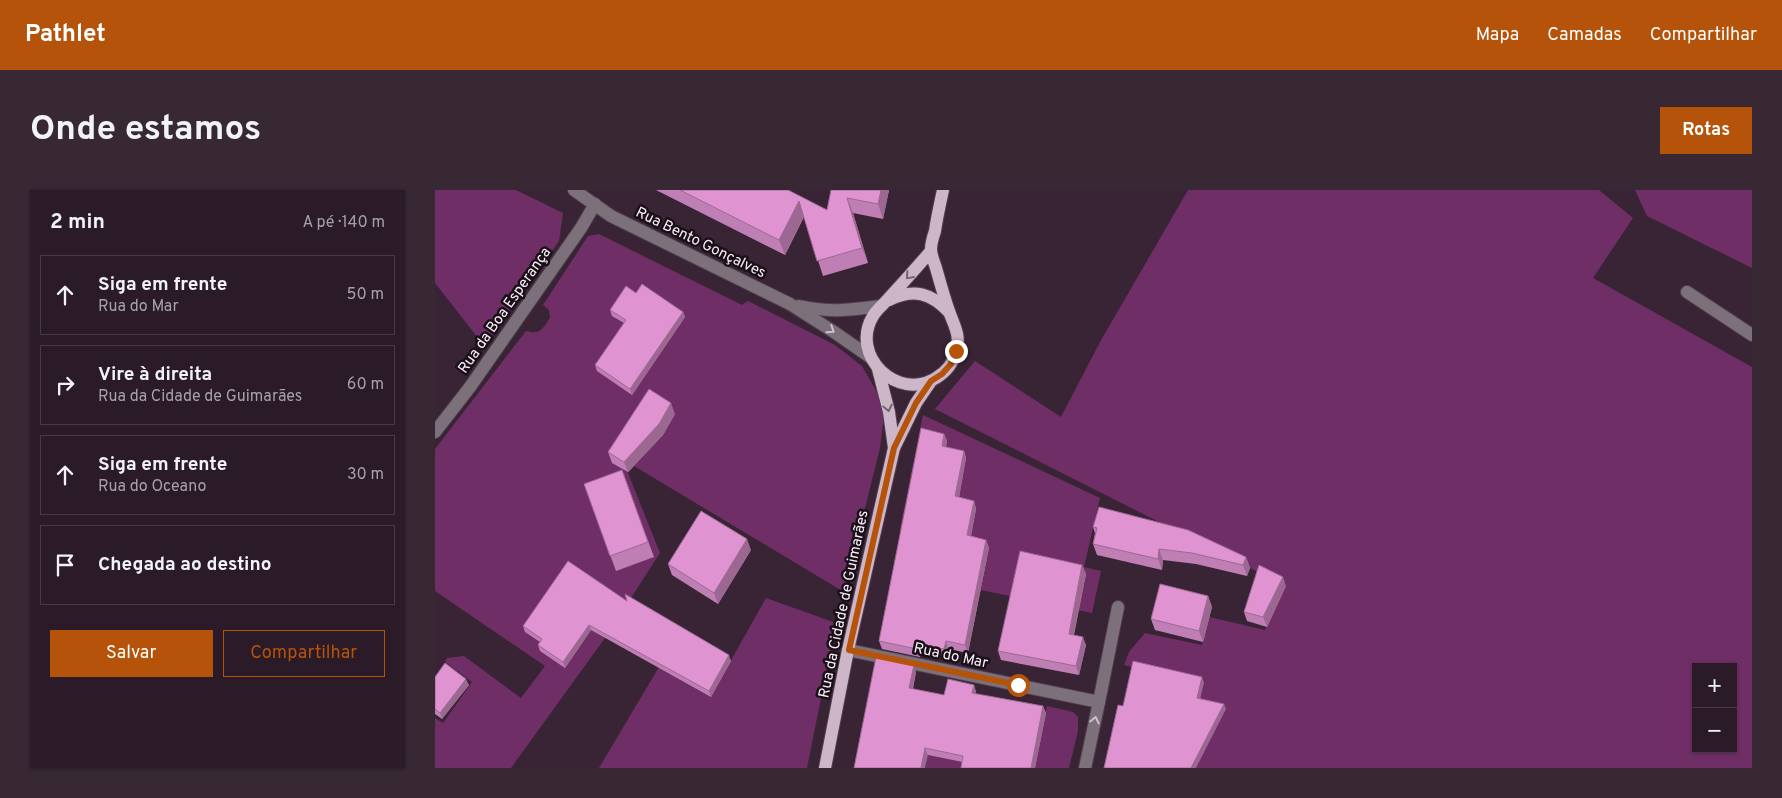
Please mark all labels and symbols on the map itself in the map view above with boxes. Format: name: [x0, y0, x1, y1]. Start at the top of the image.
street label: Rua Bento Gonçalves: [632, 204, 769, 283]
street label: Rua da Boa Esperança: [455, 244, 556, 378]
one-way arrow: [905, 270, 914, 279]
one-way arrow: [825, 323, 834, 333]
route end: [945, 340, 968, 363]
one-way arrow: [882, 403, 893, 412]
street label: Rua da Cidade de Guimarães: [815, 509, 874, 700]
street label: Rua do Mar: [912, 639, 990, 674]
route start: [1007, 674, 1030, 697]
one-way arrow: [1089, 716, 1100, 725]

